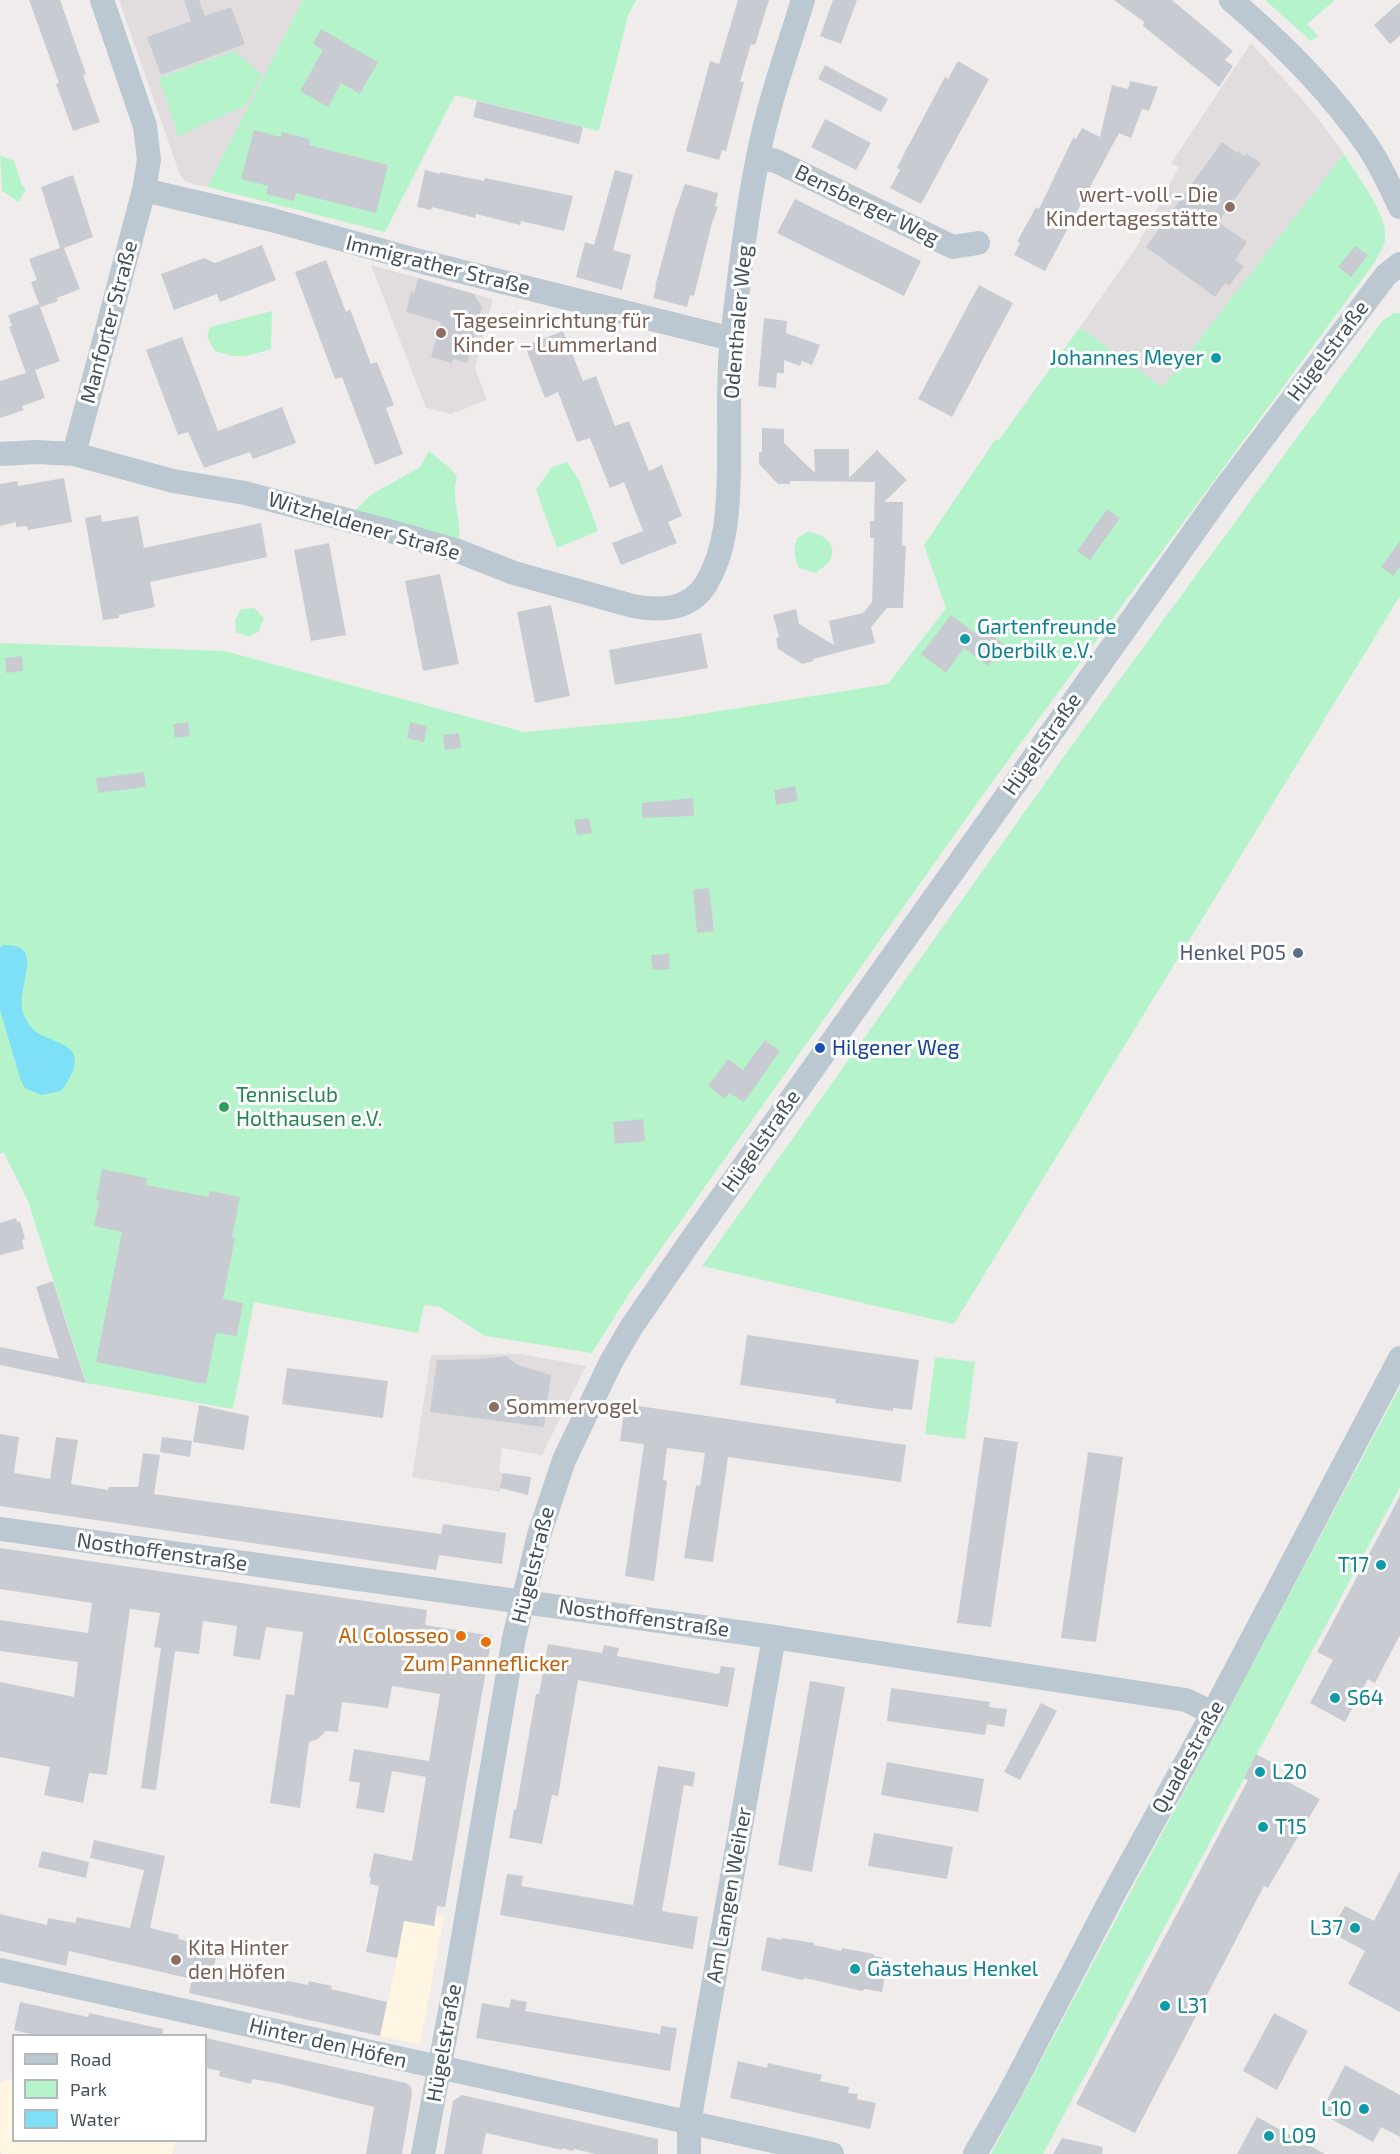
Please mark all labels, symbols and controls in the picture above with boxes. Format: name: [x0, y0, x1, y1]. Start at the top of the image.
street label: Bensberger Weg: [791, 159, 943, 251]
place label: wert-voll - Die Kindertagesstätte: [1046, 182, 1218, 232]
marker: wert-voll - Die Kindertagesstätte: [1223, 200, 1237, 214]
street label: Immigrather Straße: [343, 230, 533, 300]
street label: Manforter Straße: [75, 238, 143, 406]
street label: Odenthaler Weg: [719, 244, 757, 400]
street label: Hügelstraße: [1282, 296, 1374, 406]
place label: Tageseinrichtung für Kinder – Lummerland: [453, 308, 658, 358]
marker: Tageseinrichtung für Kinder – Lummerland: [434, 326, 448, 340]
place label: Johannes Meyer: [1050, 345, 1204, 371]
marker: Johannes Meyer: [1209, 351, 1223, 365]
street label: Witzheldener Straße: [265, 487, 463, 565]
place label: Gartenfreunde Oberbilk e.V.: [977, 614, 1117, 664]
marker: Gartenfreunde Oberbilk e.V.: [958, 632, 972, 646]
street label: Hügelstraße: [997, 688, 1087, 800]
place label: Henkel P05: [1180, 940, 1286, 966]
marker: Henkel P05: [1291, 946, 1305, 960]
place label: Hilgener Weg: [832, 1035, 959, 1061]
marker: Hilgener Weg: [813, 1041, 827, 1055]
place label: Tennisclub Holthausen e.V.: [236, 1082, 382, 1132]
street label: Hügelstraße: [716, 1085, 806, 1197]
marker: Tennisclub Holthausen e.V.: [217, 1100, 231, 1114]
place label: Sommervogel: [506, 1394, 638, 1420]
marker: Sommervogel: [487, 1400, 501, 1414]
street label: Hügelstraße: [506, 1504, 560, 1626]
street label: Nosthoffenstraße: [75, 1528, 249, 1576]
place label: T17: [1338, 1552, 1369, 1578]
marker: T17: [1374, 1558, 1388, 1572]
street label: Nosthoffenstraße: [557, 1594, 731, 1642]
place label: Al Colosseo: [338, 1623, 449, 1649]
marker: Al Colosseo: [454, 1629, 468, 1643]
marker: Zum Panneflicker: [479, 1635, 493, 1649]
place label: Zum Panneflicker: [403, 1651, 569, 1677]
place label: S64: [1347, 1685, 1384, 1711]
marker: S64: [1328, 1691, 1342, 1705]
street label: Quadestraße: [1147, 1696, 1229, 1818]
place label: L20: [1272, 1759, 1307, 1785]
marker: L20: [1253, 1765, 1267, 1779]
street label: Am Langen Weiher: [701, 1805, 757, 1985]
place label: T15: [1275, 1814, 1307, 1840]
marker: T15: [1256, 1820, 1270, 1834]
place label: L37: [1310, 1915, 1343, 1941]
marker: L37: [1348, 1921, 1362, 1935]
place label: Kita Hinter den Höfen: [188, 1935, 289, 1985]
marker: Kita Hinter den Höfen: [169, 1953, 183, 1967]
place label: Gästehaus Henkel: [867, 1956, 1038, 1982]
marker: Gästehaus Henkel: [848, 1962, 862, 1976]
street label: Hügelstraße: [421, 1982, 467, 2104]
place label: L31: [1177, 1993, 1208, 2019]
marker: L31: [1158, 1999, 1172, 2013]
street label: Hinter den Höfen: [247, 2013, 409, 2073]
legend: [12, 2034, 207, 2142]
text: Road: [70, 2048, 111, 2070]
text: Park: [70, 2078, 107, 2100]
place label: L10: [1321, 2096, 1352, 2122]
marker: L10: [1357, 2102, 1371, 2116]
text: Water: [70, 2108, 120, 2130]
place label: L09: [1281, 2123, 1316, 2149]
marker: L09: [1262, 2129, 1276, 2143]

